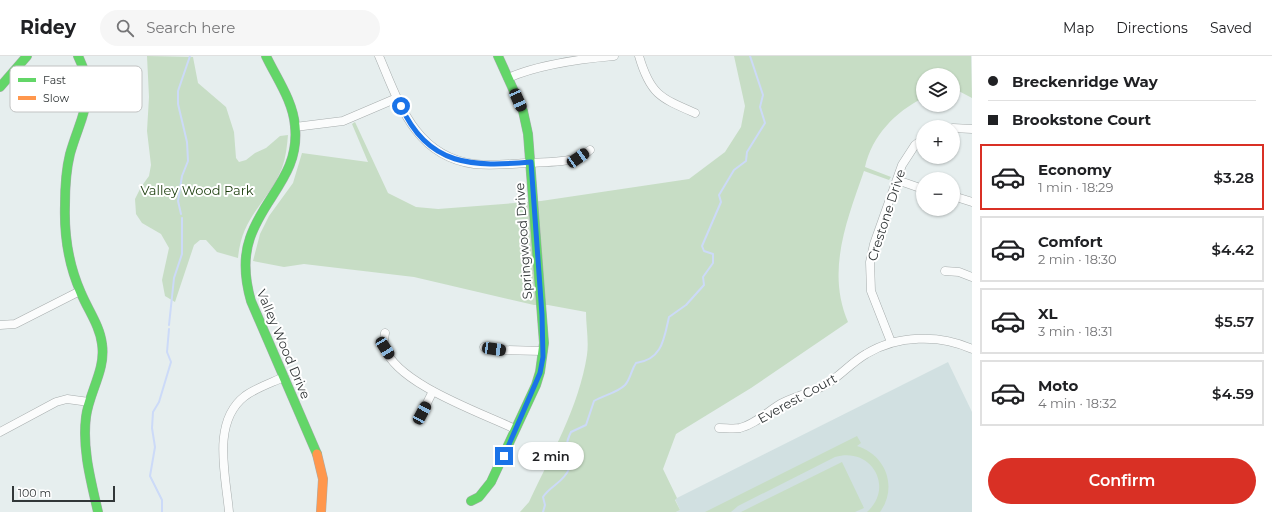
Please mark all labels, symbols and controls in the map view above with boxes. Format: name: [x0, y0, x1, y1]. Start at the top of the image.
search box: [100, 10, 380, 46]
text: Ridey: [20, 16, 76, 39]
icon: search: [114, 17, 136, 39]
text: Search here: [146, 18, 235, 37]
text: Map: [1063, 19, 1094, 37]
text: Directions: [1116, 19, 1188, 37]
text: Saved: [1210, 19, 1252, 37]
legend: [10, 66, 142, 112]
map controls: [916, 68, 960, 216]
button: layers: [916, 68, 960, 112]
text: Breckenridge Way: [1012, 72, 1158, 91]
text: Fast: [43, 73, 67, 87]
car: [508, 87, 528, 113]
text: Slow: [43, 91, 69, 105]
route start: [392, 97, 410, 115]
text: Brookstone Court: [1012, 110, 1151, 129]
button: +: [916, 120, 960, 164]
car: [565, 146, 591, 170]
icon: car: [990, 159, 1026, 195]
text: Economy: [1038, 160, 1111, 179]
street label: Crestone Drive: [864, 167, 908, 263]
text: $3.28: [1214, 168, 1254, 187]
button: −: [916, 172, 960, 216]
text: 1 min · 18:29: [1038, 179, 1113, 195]
park label: Valley Wood Park: [140, 182, 254, 198]
street label: Springwood Drive: [511, 182, 535, 300]
icon: car: [990, 231, 1026, 267]
text: Comfort: [1038, 232, 1103, 251]
text: $4.42: [1211, 240, 1254, 259]
text: 2 min · 18:30: [1038, 251, 1117, 267]
street label: Valley Wood Drive: [254, 287, 314, 401]
icon: car: [990, 303, 1026, 339]
text: XL: [1038, 304, 1057, 323]
text: $5.57: [1214, 312, 1254, 331]
text: 3 min · 18:31: [1038, 323, 1113, 339]
car: [374, 335, 396, 361]
car: [481, 341, 507, 357]
street label: Everest Court: [755, 370, 839, 426]
icon: car: [990, 375, 1026, 411]
text: Moto: [1038, 376, 1078, 395]
text: $4.59: [1212, 384, 1254, 403]
text: 4 min · 18:32: [1038, 395, 1117, 411]
car: [411, 400, 433, 426]
callout: 2 min: [518, 442, 584, 470]
route end: [495, 447, 513, 465]
text: 2 min: [532, 448, 570, 464]
button: Confirm: [988, 458, 1256, 504]
scale bar: [12, 484, 115, 503]
text: 100 m: [18, 486, 51, 500]

